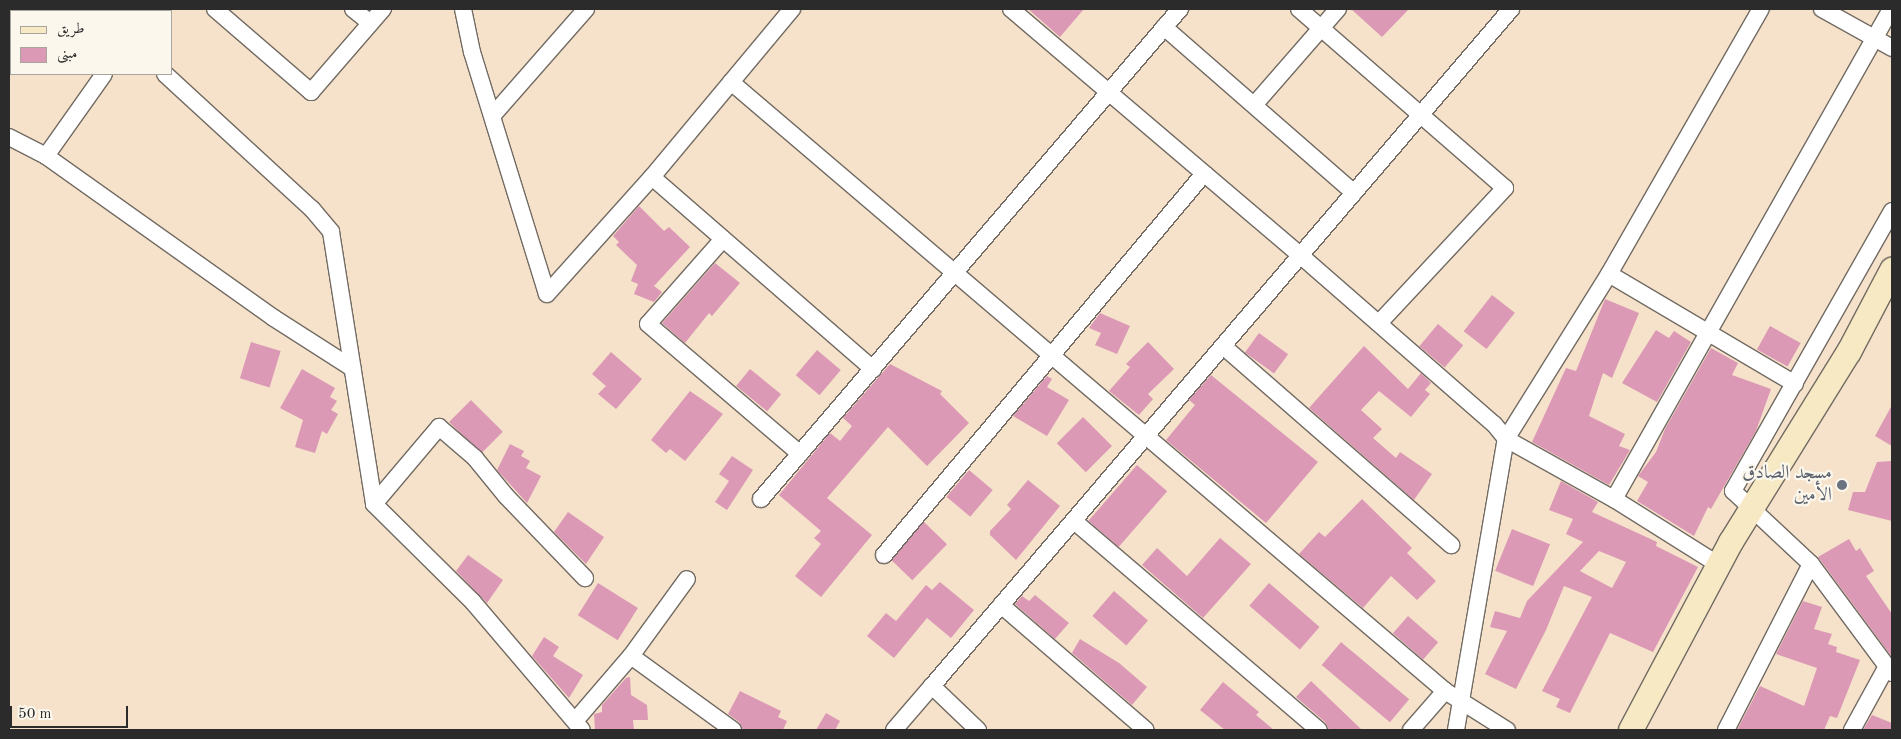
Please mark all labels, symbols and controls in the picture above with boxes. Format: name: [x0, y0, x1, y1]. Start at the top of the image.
legend: [10, 10, 172, 75]
text: طريق: [57, 22, 84, 37]
text: مبنى: [57, 47, 77, 62]
place label: مسجد الصادق الأمين: [1742, 463, 1832, 507]
marker: مسجد الصادق الأمين: [1836, 479, 1848, 491]
scale bar: [12, 696, 130, 728]
text: 50 m: [18, 707, 52, 722]

